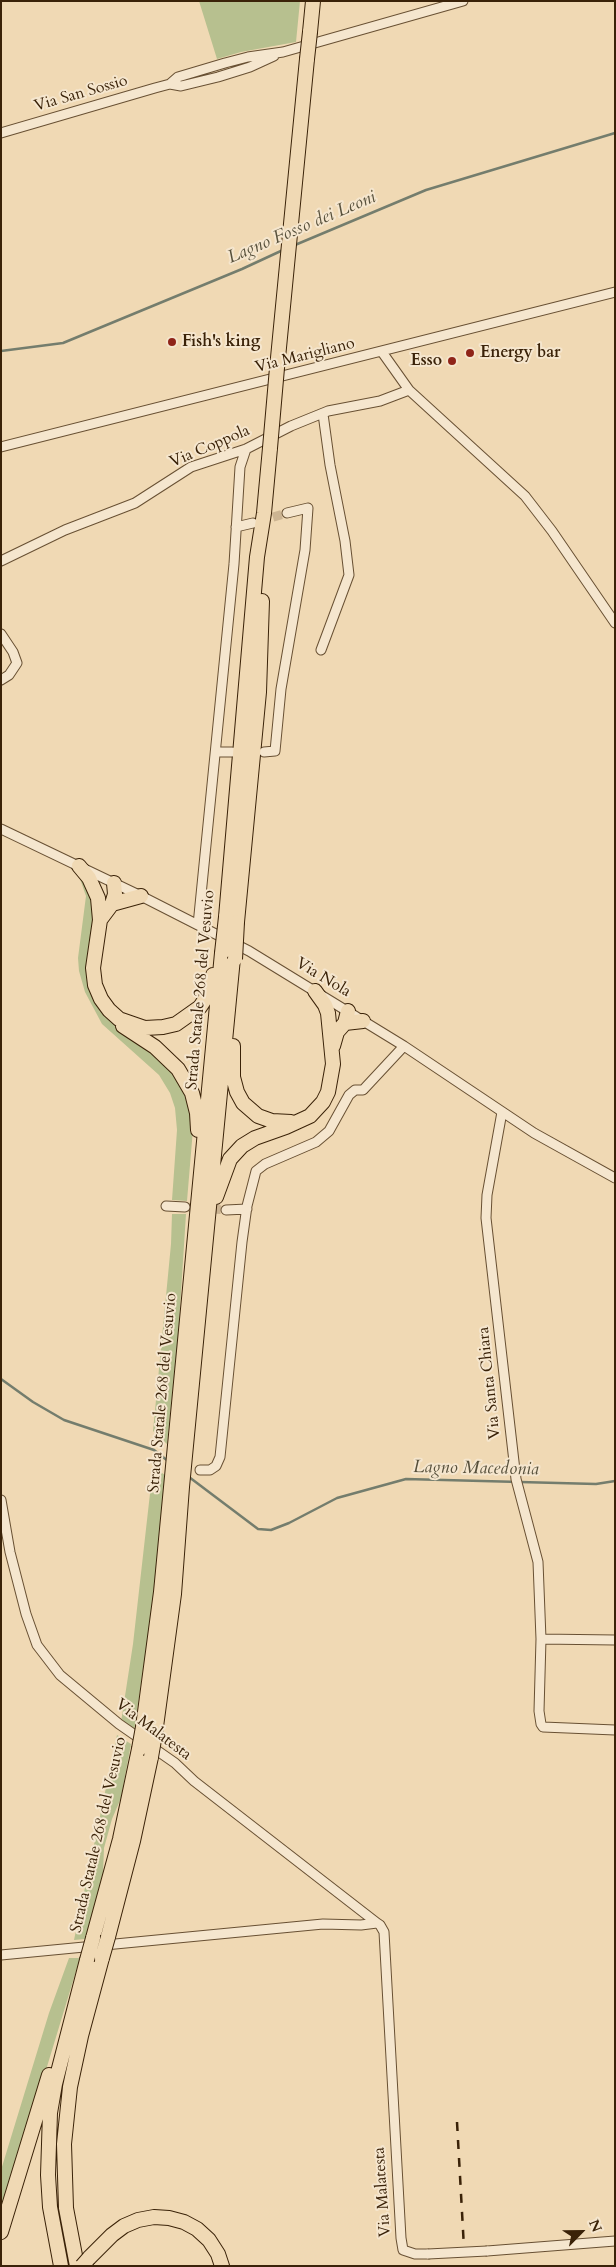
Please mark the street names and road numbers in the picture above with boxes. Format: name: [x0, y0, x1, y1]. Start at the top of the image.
street label: Via San Sossio: [32, 71, 130, 117]
street label: Via Marigliano: [253, 334, 357, 378]
street label: Via Coppola: [167, 422, 253, 472]
street label: Strada Statale 268 del Vesuvio: [183, 889, 219, 1091]
street label: Via Nola: [292, 954, 354, 1002]
street label: Strada Statale 268 del Vesuvio: [145, 1292, 181, 1494]
street label: Via Santa Chiara: [475, 1326, 505, 1440]
street label: Via Malatesta: [111, 1695, 195, 1765]
street label: Strada Statale 268 del Vesuvio: [67, 1735, 131, 1935]
street label: Via Malatesta: [370, 2146, 396, 2238]

